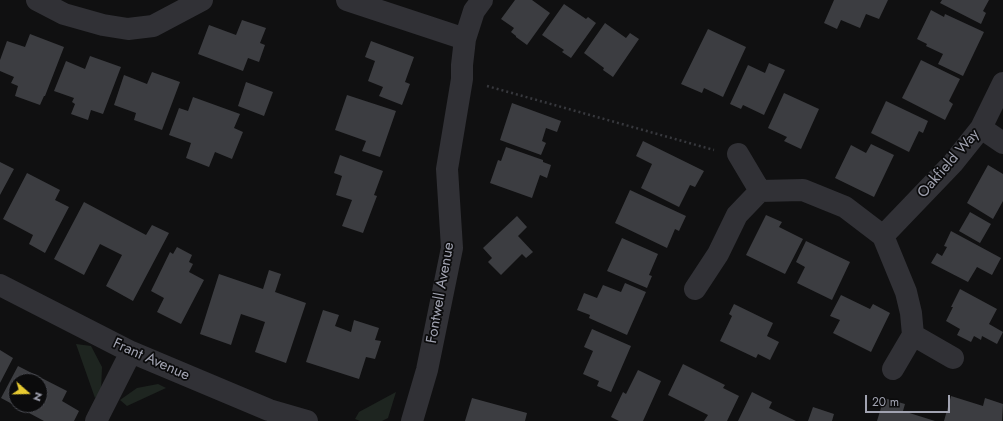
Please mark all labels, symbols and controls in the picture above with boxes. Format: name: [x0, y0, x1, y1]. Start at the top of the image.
street label: Oakfield Way: [914, 126, 984, 202]
street label: Fontwell Avenue: [423, 241, 459, 345]
street label: Frant Avenue: [110, 335, 192, 385]
north arrow: [8, 373, 48, 413]
scale bar: [867, 387, 952, 413]
text: N: [29, 390, 47, 404]
text: 20 m: [872, 393, 899, 411]

